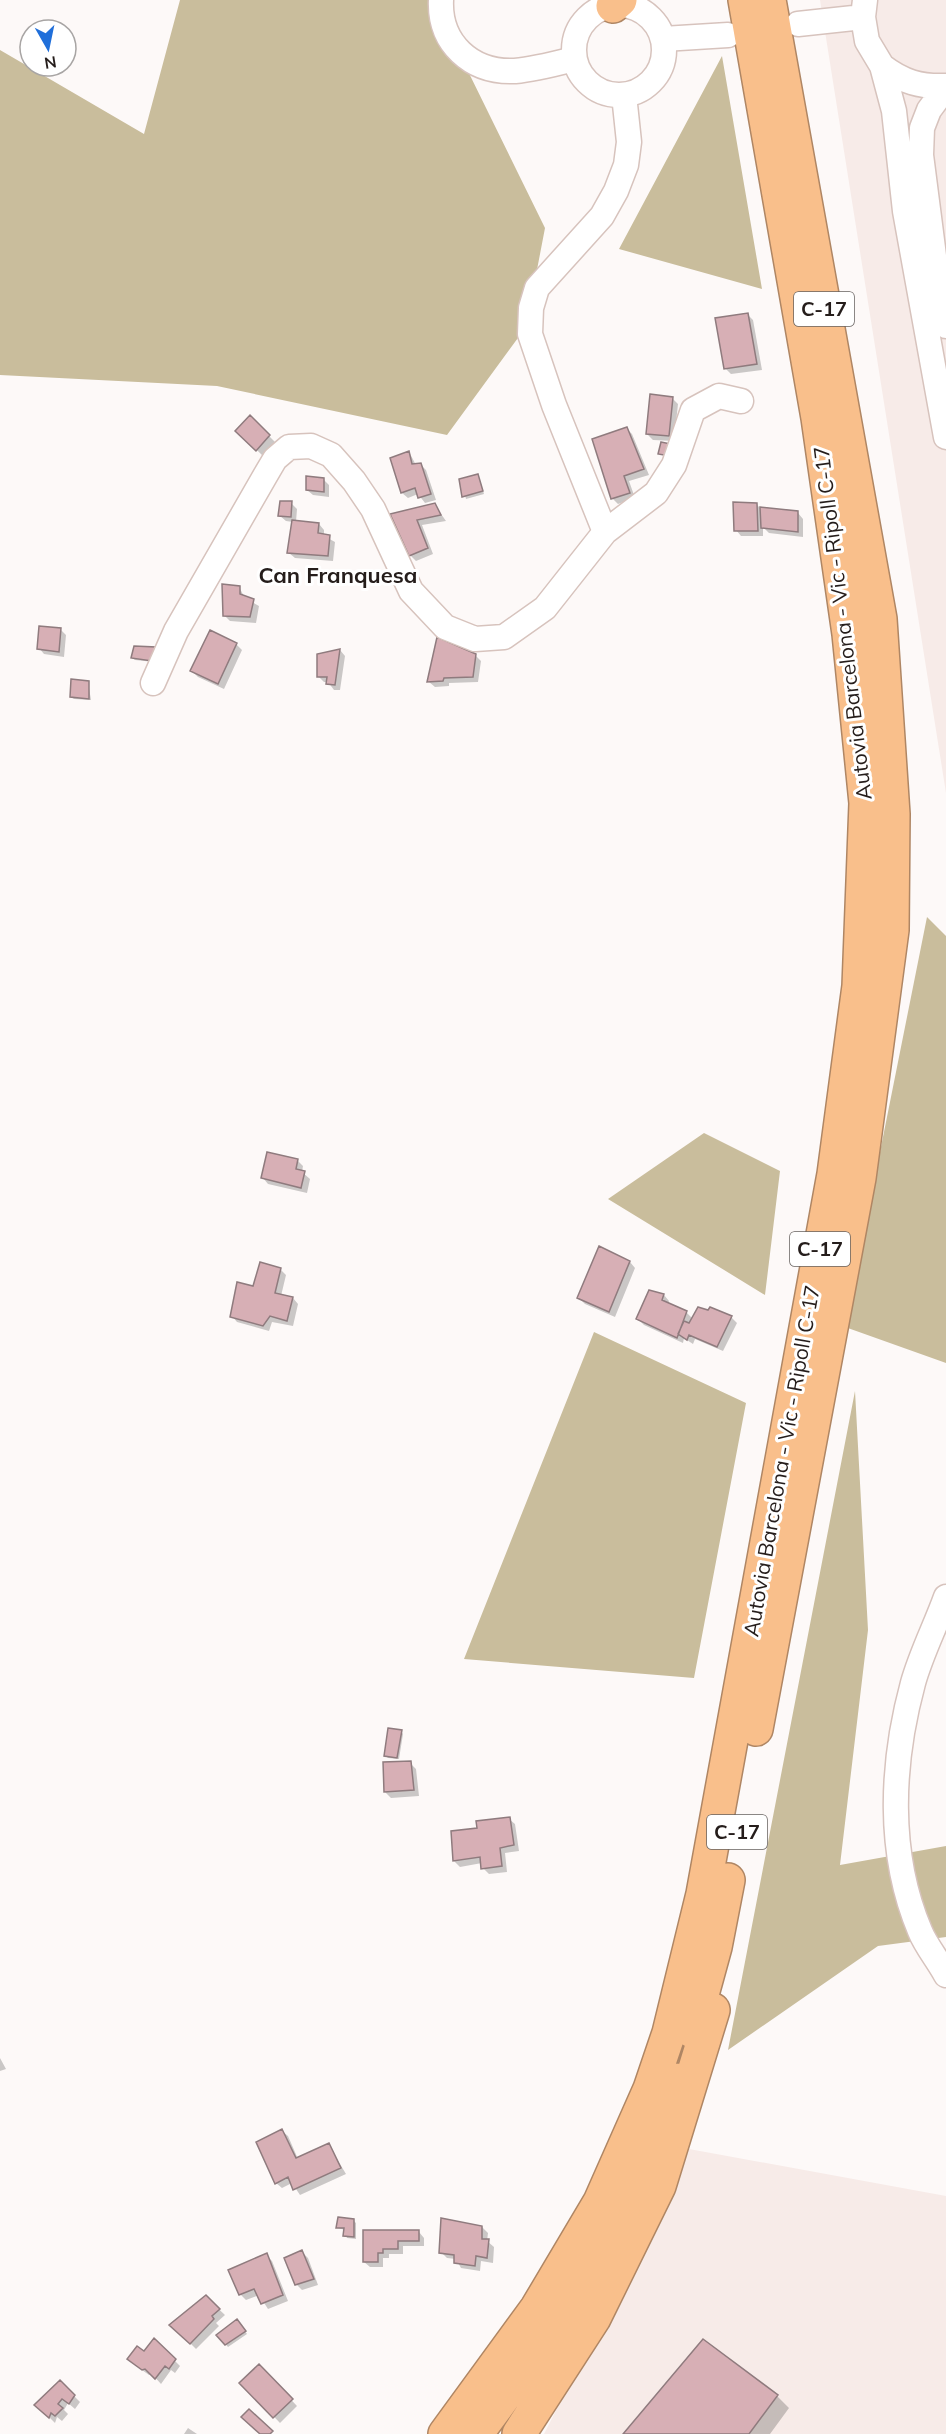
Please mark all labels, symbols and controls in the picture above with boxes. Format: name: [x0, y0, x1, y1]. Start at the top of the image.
north arrow: [18, 18, 78, 78]
text: N: [43, 52, 58, 74]
road number: C-17: [794, 292, 854, 326]
street label: Autovia Barcelona - Vic - Ripoll C-17: [807, 445, 877, 801]
district label: Can Franquesa: [259, 561, 417, 589]
road number: C-17: [790, 1232, 850, 1266]
street label: Autovia Barcelona - Vic - Ripoll C-17: [737, 1283, 825, 1638]
road number: C-17: [707, 1815, 767, 1849]

